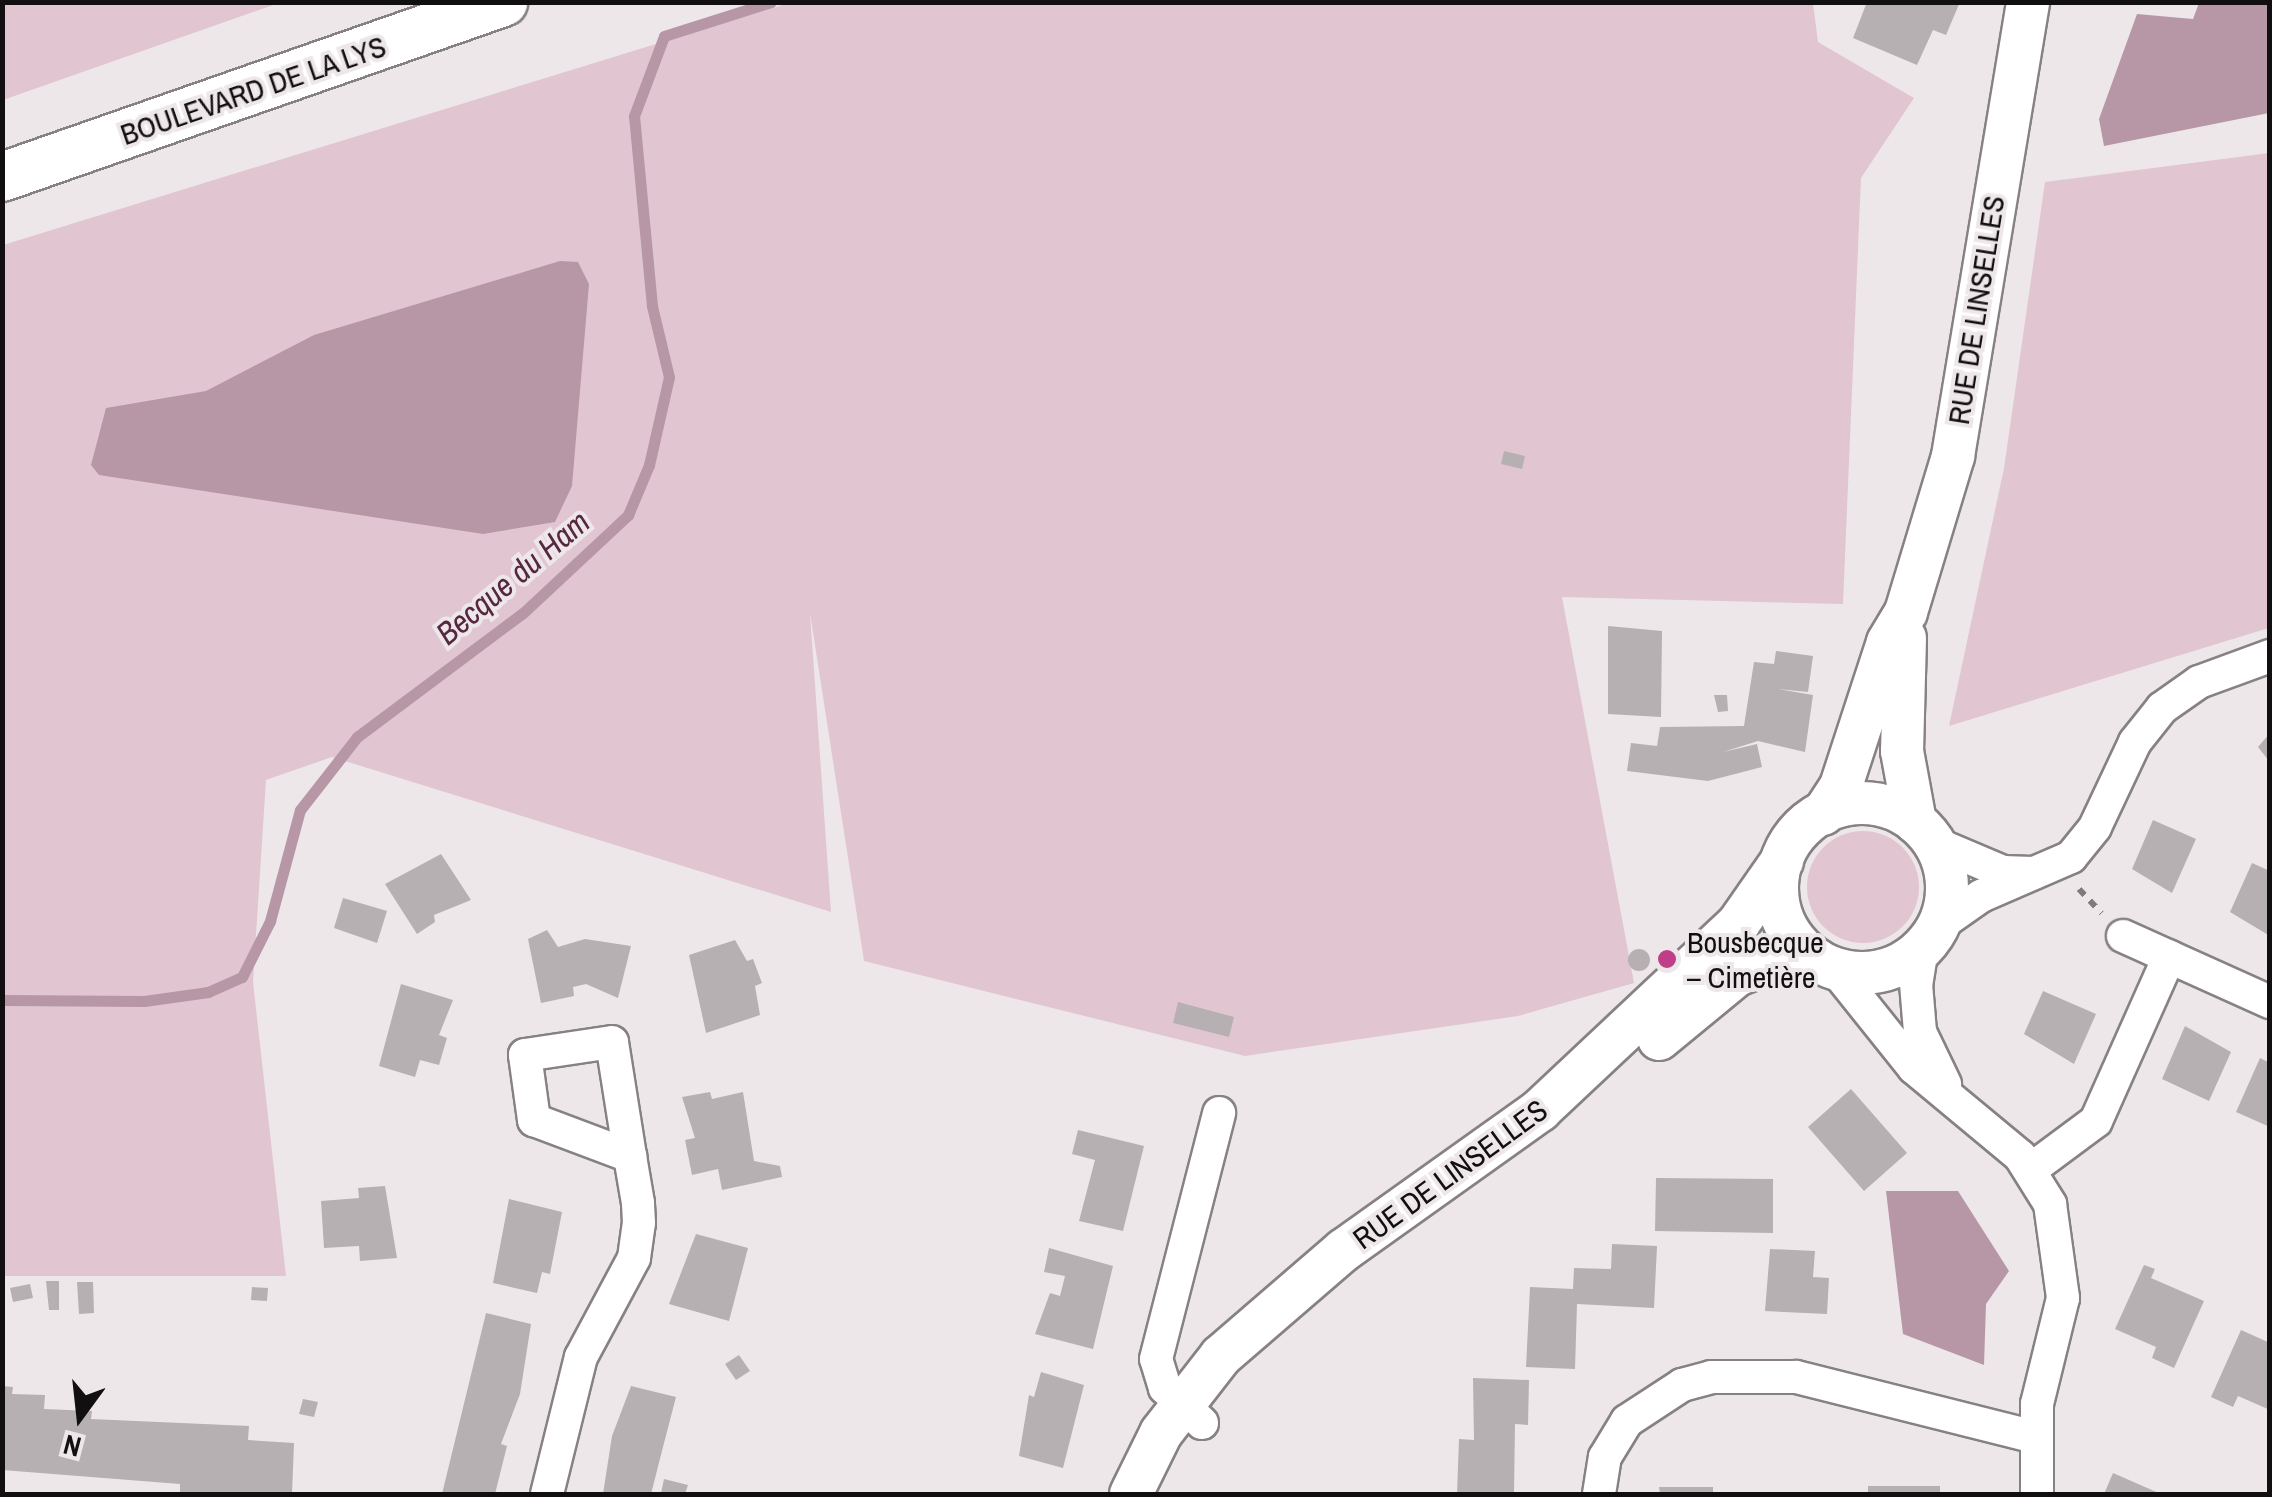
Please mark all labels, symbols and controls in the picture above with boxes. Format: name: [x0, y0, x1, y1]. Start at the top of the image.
street label: BOULEVARD DE LA LYS: [115, 27, 391, 153]
street label: RUE DE LINSELLES: [1940, 193, 2012, 427]
water label: Becque du Ham: [429, 503, 597, 653]
place label: Bousbecque – Cimetière: [1687, 924, 1824, 994]
marker: Bousbecque – Cimetière: [1656, 948, 1678, 970]
street label: RUE DE LINSELLES: [1346, 1092, 1554, 1256]
north arrow: [30, 1367, 130, 1467]
text: N: [59, 1425, 85, 1466]

